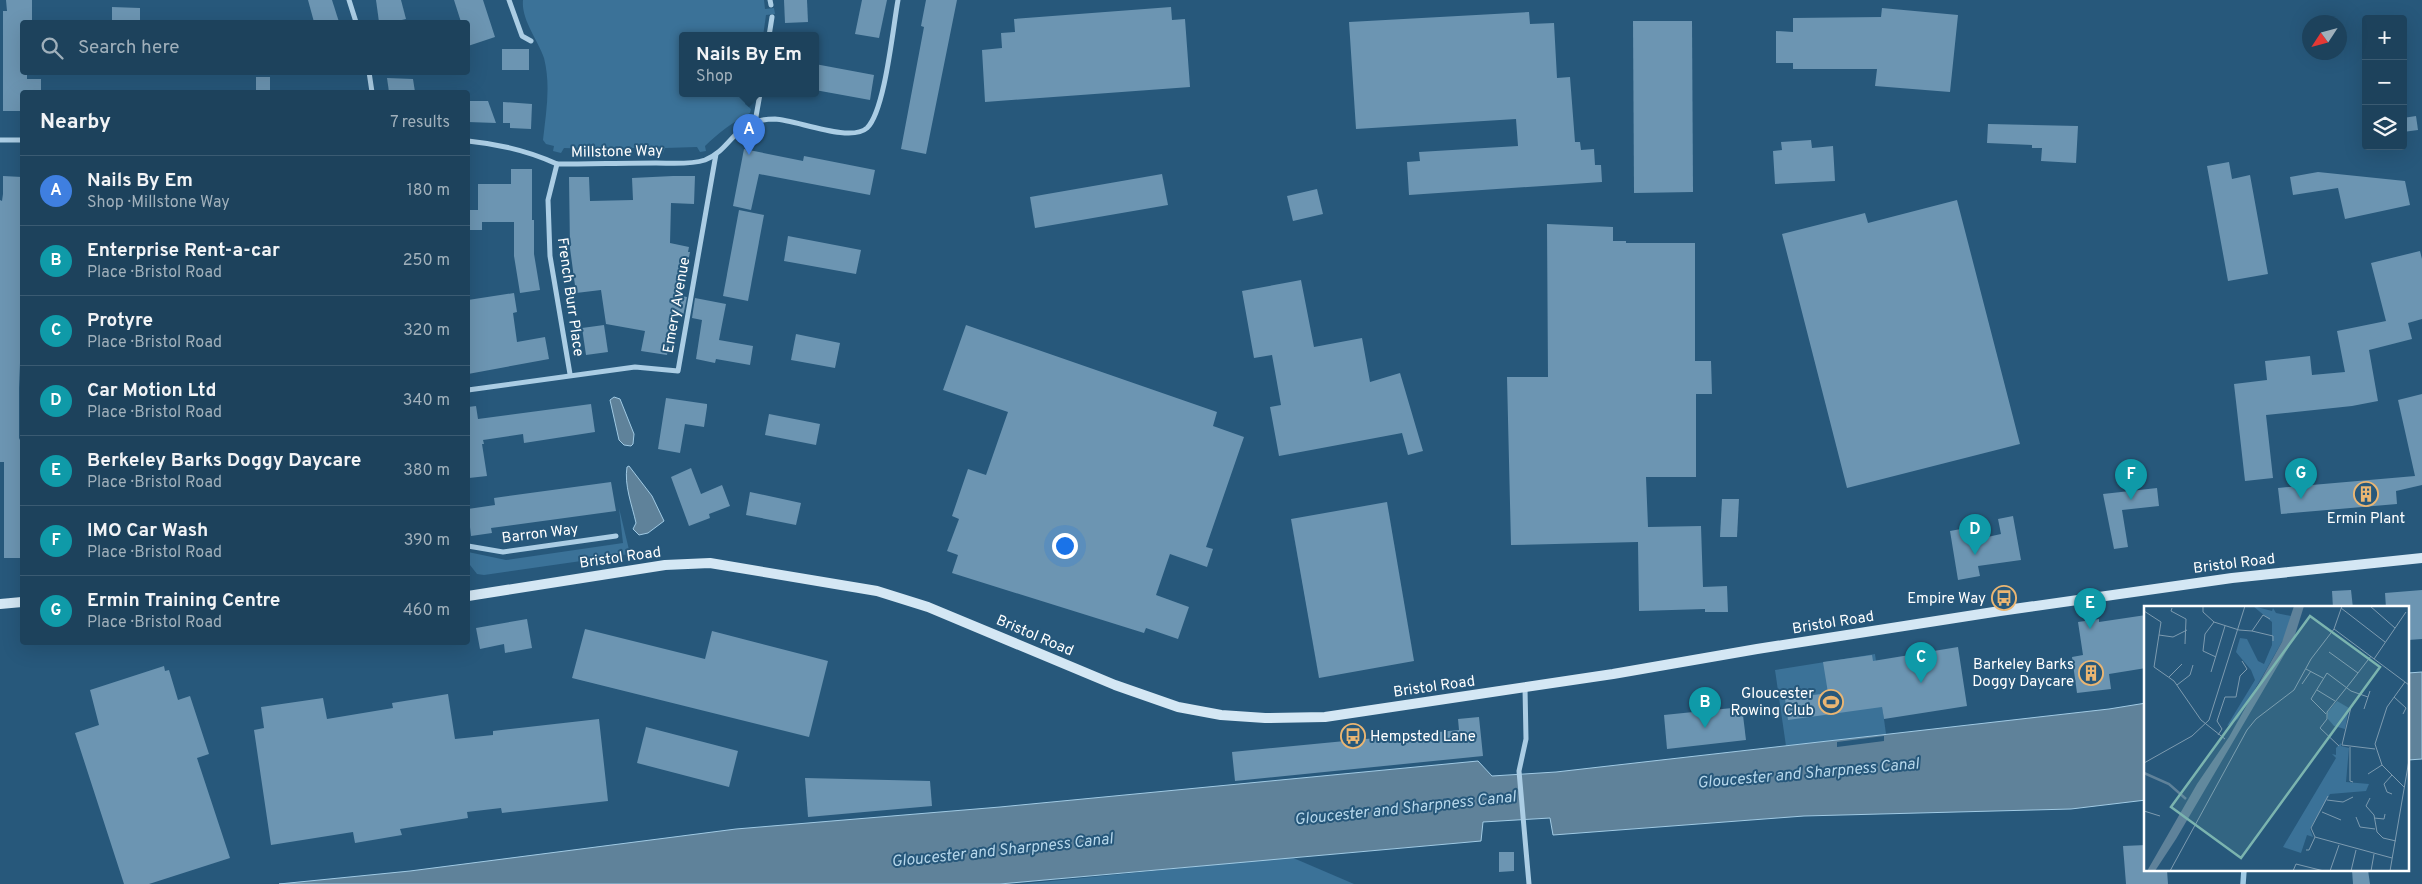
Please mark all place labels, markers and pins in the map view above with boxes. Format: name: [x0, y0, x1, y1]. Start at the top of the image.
pin: A: [733, 114, 765, 155]
pin: G: [2285, 458, 2317, 499]
pin: F: [2115, 459, 2147, 500]
building icon: Ermin Plant: [2353, 481, 2379, 507]
place label: Ermin Plant: [2327, 510, 2405, 529]
pin: D: [1959, 514, 1991, 555]
bus stop icon: Empire Way: [1991, 585, 2017, 611]
pin: E: [2074, 588, 2106, 629]
place label: Empire Way: [1907, 590, 1986, 609]
pin: C: [1905, 642, 1937, 683]
place label: Barkeley Barks Doggy Daycare: [1972, 656, 2074, 692]
building icon: Barkeley Barks Doggy Daycare: [2078, 660, 2104, 686]
place label: Gloucester Rowing Club: [1730, 685, 1814, 721]
pin: B: [1689, 687, 1721, 728]
sports icon: Gloucester Rowing Club: [1818, 689, 1844, 715]
bus stop icon: Hempsted Lane: [1340, 723, 1366, 749]
place label: Hempsted Lane: [1370, 728, 1476, 747]

